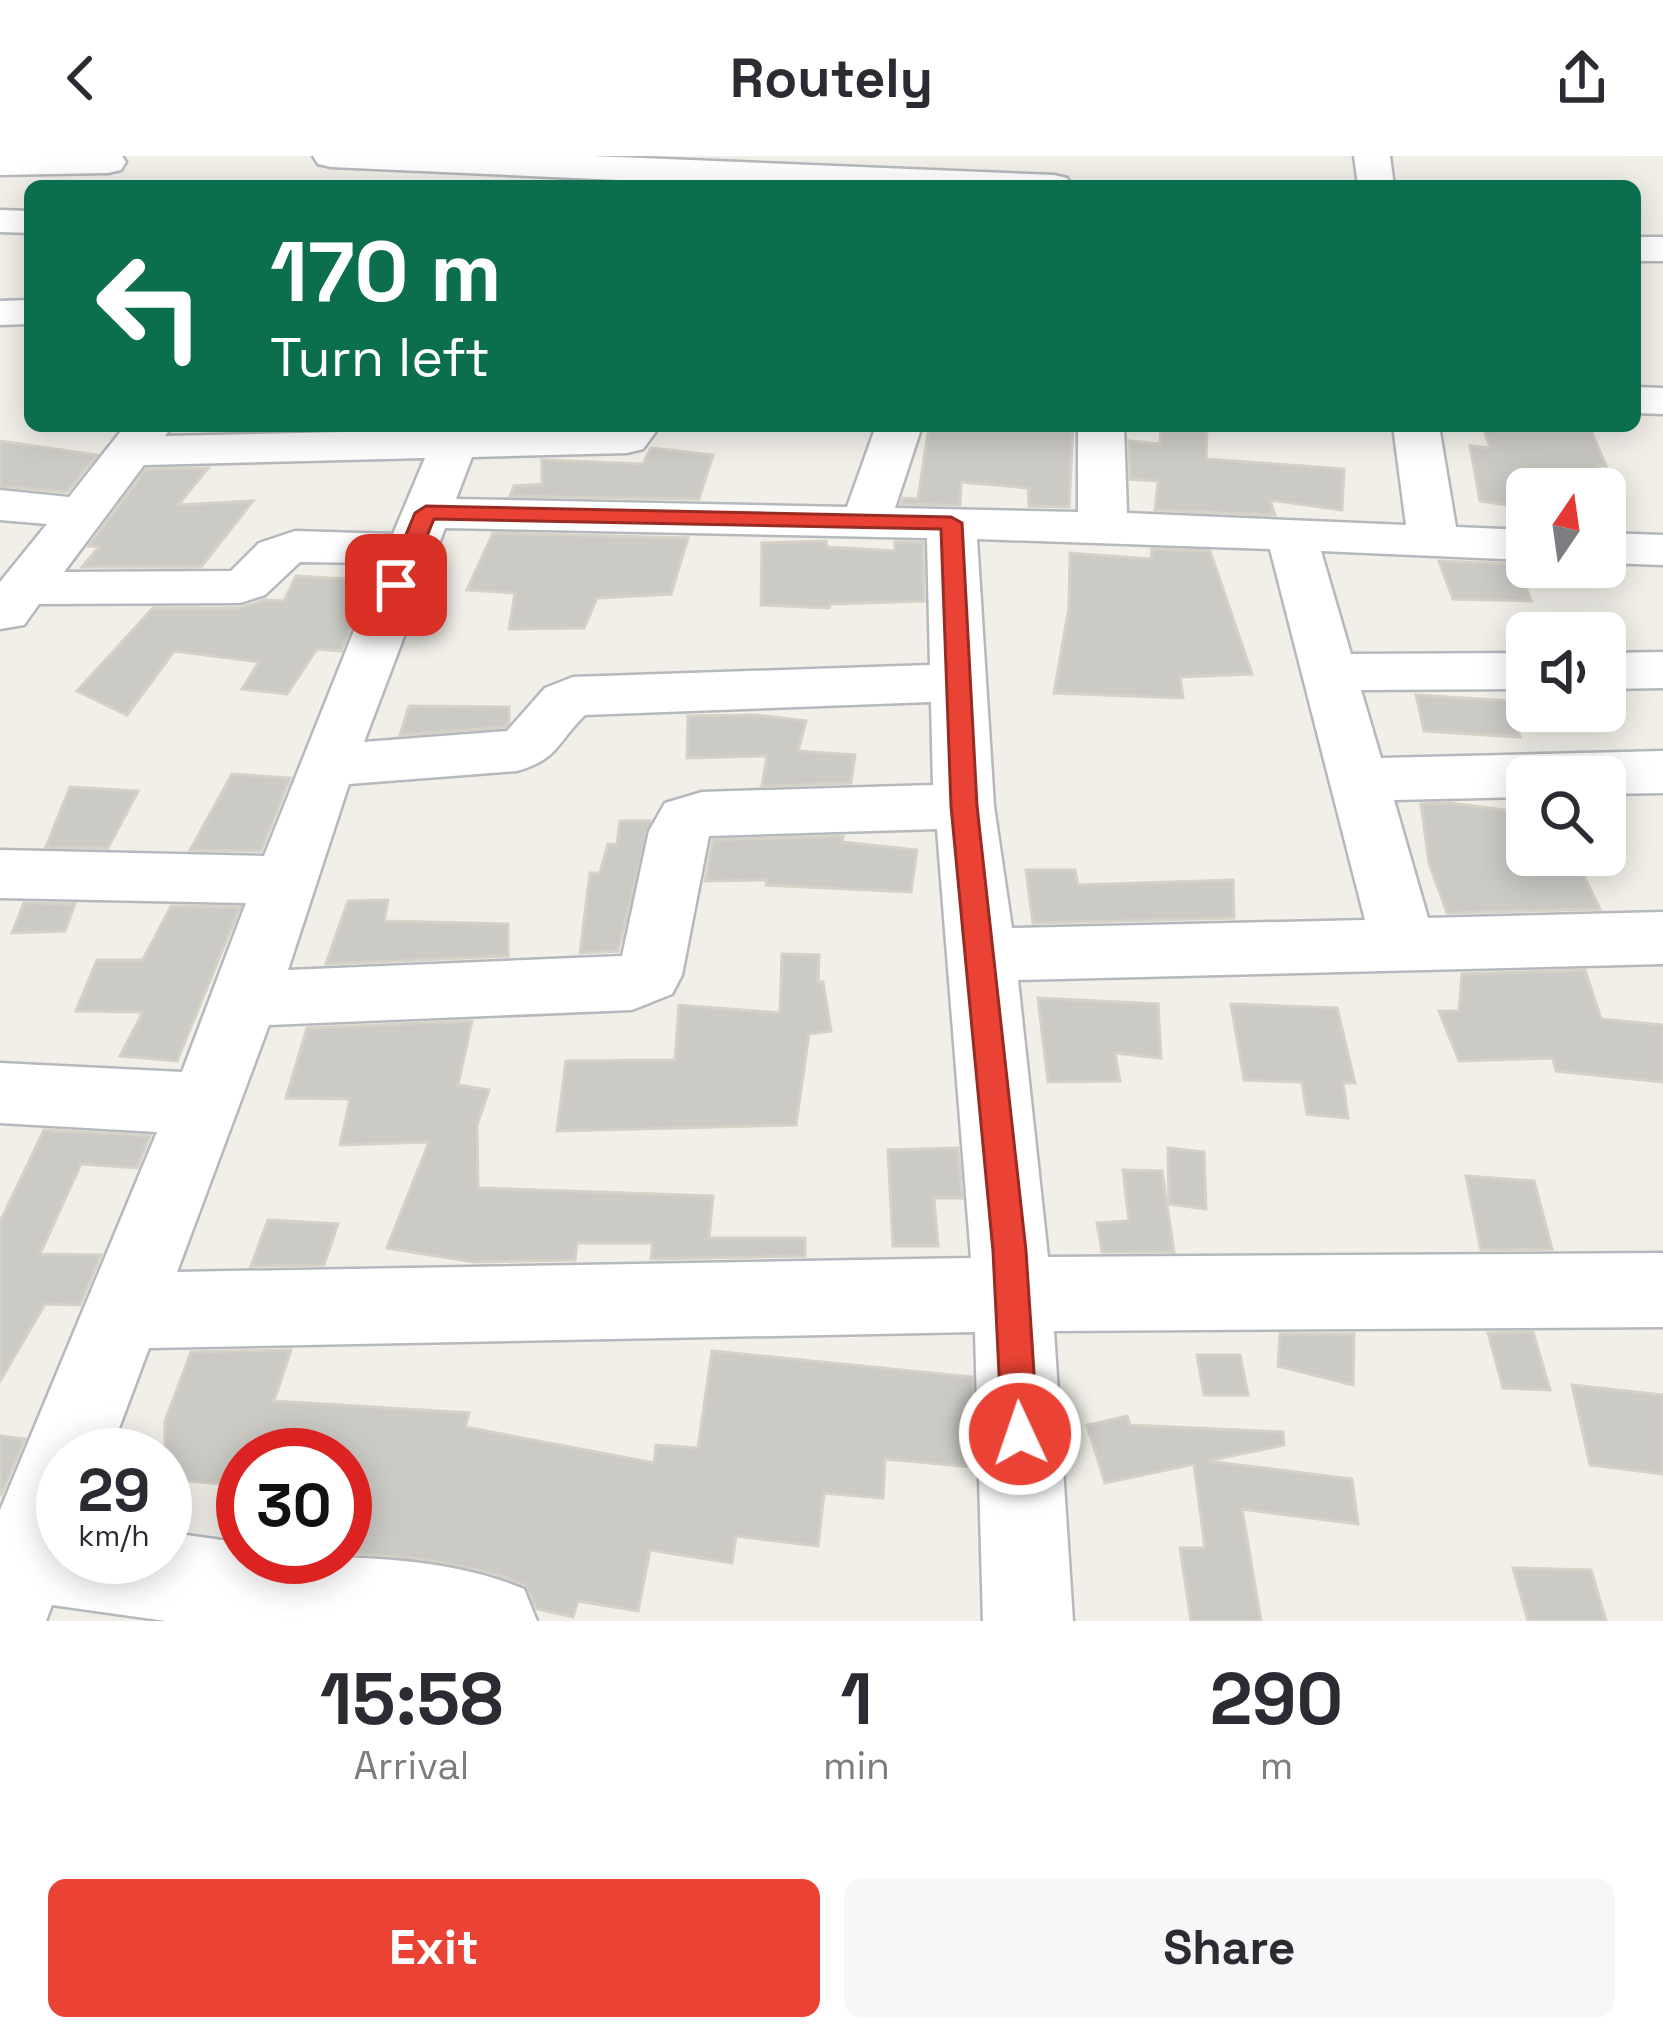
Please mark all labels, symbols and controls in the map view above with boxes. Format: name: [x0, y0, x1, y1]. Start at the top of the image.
text: Routely: [730, 44, 933, 113]
icon: back: [48, 45, 114, 111]
icon: share: [1549, 45, 1615, 111]
text: 170 m: [270, 218, 502, 326]
icon: left: [72, 228, 228, 384]
text: Turn left: [270, 323, 490, 392]
north arrow: [1506, 468, 1626, 588]
map controls: [1506, 468, 1626, 876]
pin: [345, 534, 447, 636]
icon: arrive: [363, 552, 429, 618]
button: sound: [1506, 612, 1626, 732]
button: search: [1506, 756, 1626, 876]
position arrow: [957, 1371, 1083, 1497]
speed limit sign: 30: [216, 1428, 372, 1584]
text: 29: [78, 1452, 150, 1529]
text: km/h: [78, 1516, 150, 1555]
text: 15:58: [320, 1653, 503, 1745]
text: 1: [840, 1653, 873, 1745]
text: 290: [1210, 1653, 1343, 1745]
text: Arrival: [354, 1741, 469, 1790]
text: min: [823, 1741, 890, 1790]
text: m: [1260, 1741, 1293, 1790]
button: Exit: [48, 1879, 820, 2017]
button: Share: [844, 1879, 1615, 2017]

